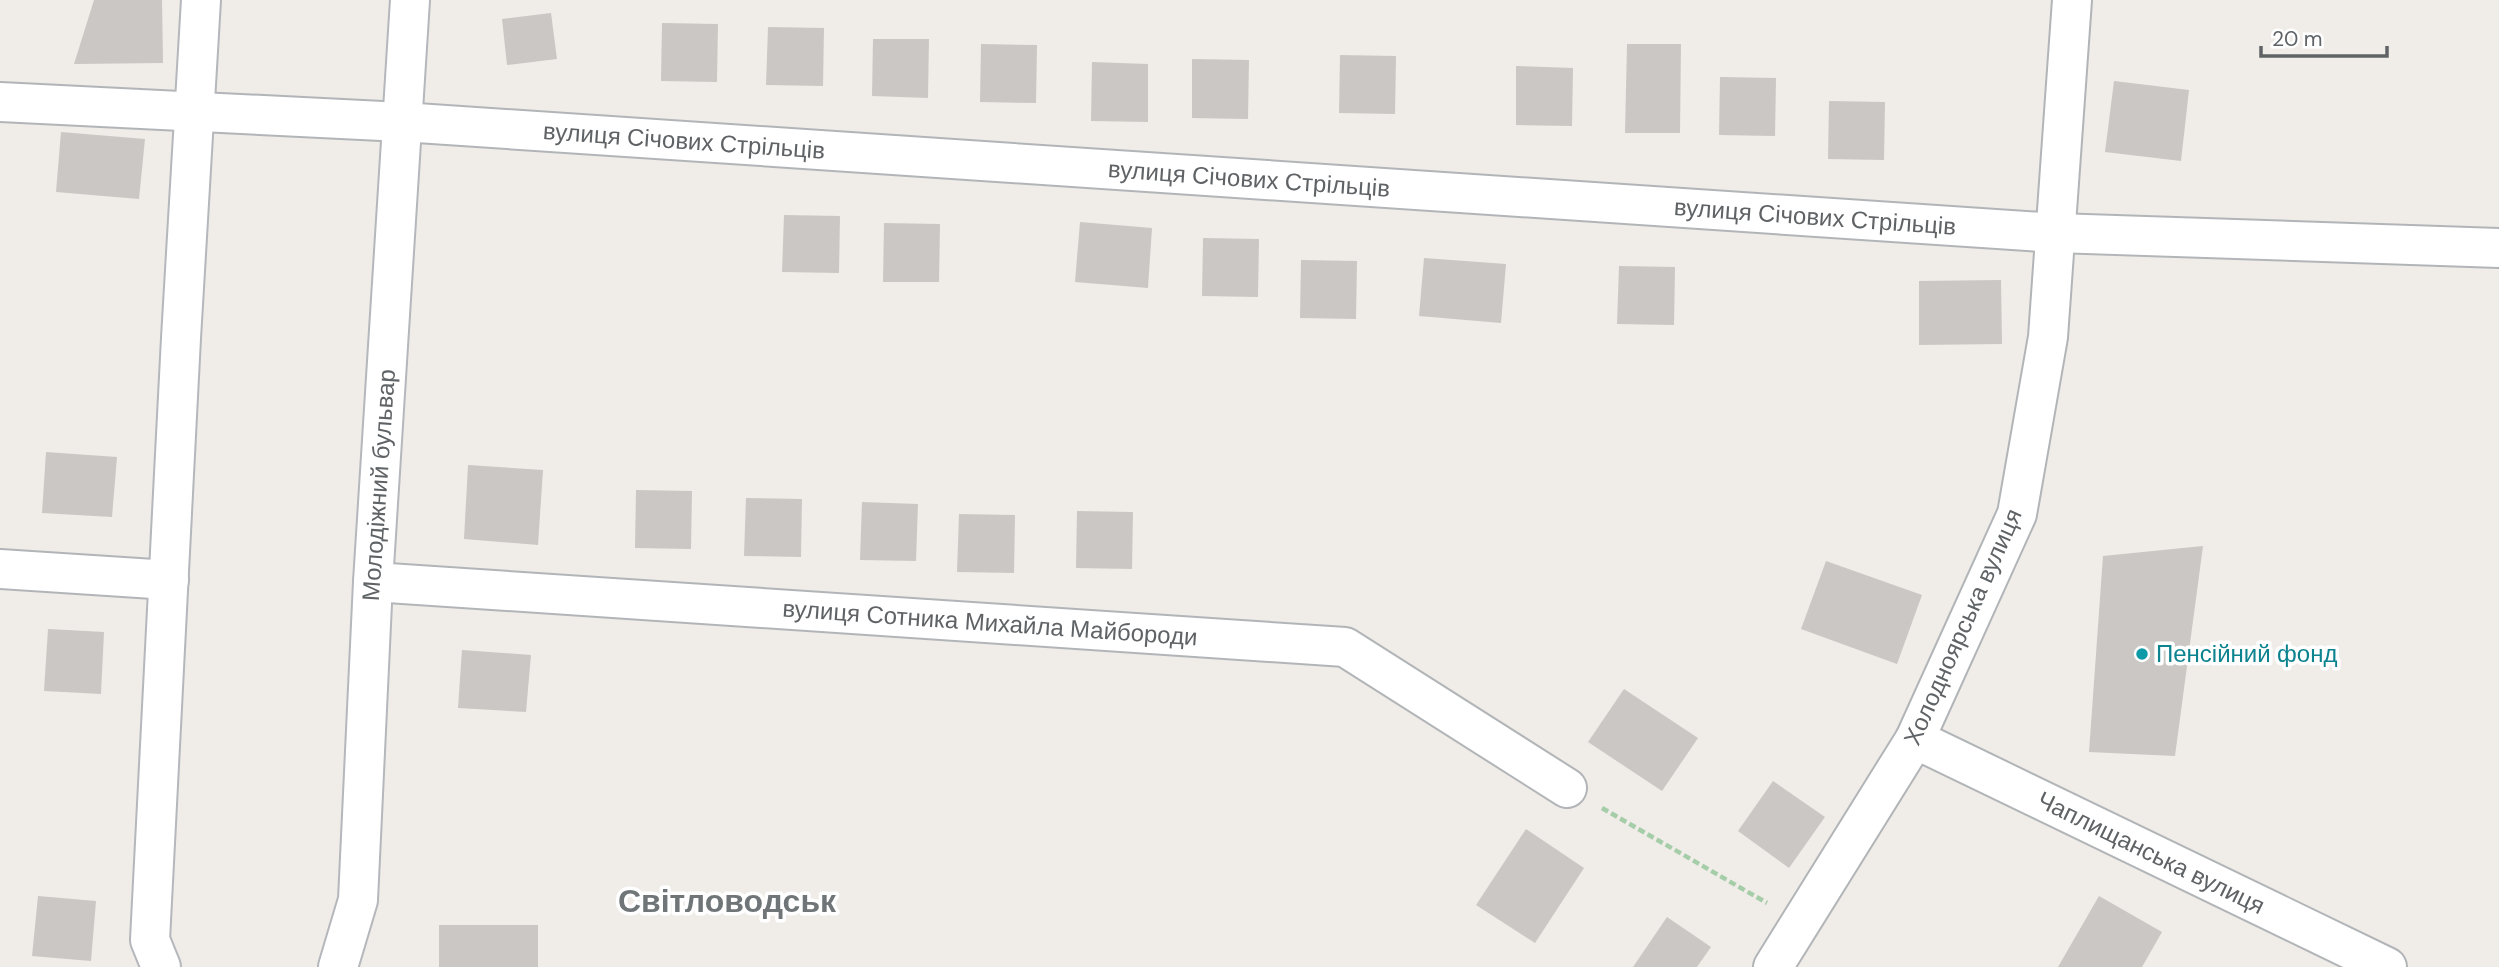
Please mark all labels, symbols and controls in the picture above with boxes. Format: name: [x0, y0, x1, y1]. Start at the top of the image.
scale bar: [2261, 14, 2387, 58]
text: 20 m: [2272, 25, 2323, 53]
street label: вулиця Січових Стрільців: [542, 115, 826, 166]
street label: вулиця Січових Стрільців: [1107, 153, 1391, 204]
street label: вулиця Січових Стрільців: [1673, 191, 1957, 242]
street label: Молодіжний бульвар: [355, 368, 402, 602]
street label: Холодноярська вулиця: [1896, 504, 2029, 750]
street label: вулиця Сотника Михайла Майбороди: [781, 593, 1199, 652]
place label: Пенсійний фонд: [2156, 638, 2337, 669]
marker: Пенсійний фонд: [2134, 646, 2150, 662]
street label: Чаплищанська вулиця: [2032, 784, 2270, 921]
district label: Світловодськ: [618, 880, 837, 922]

